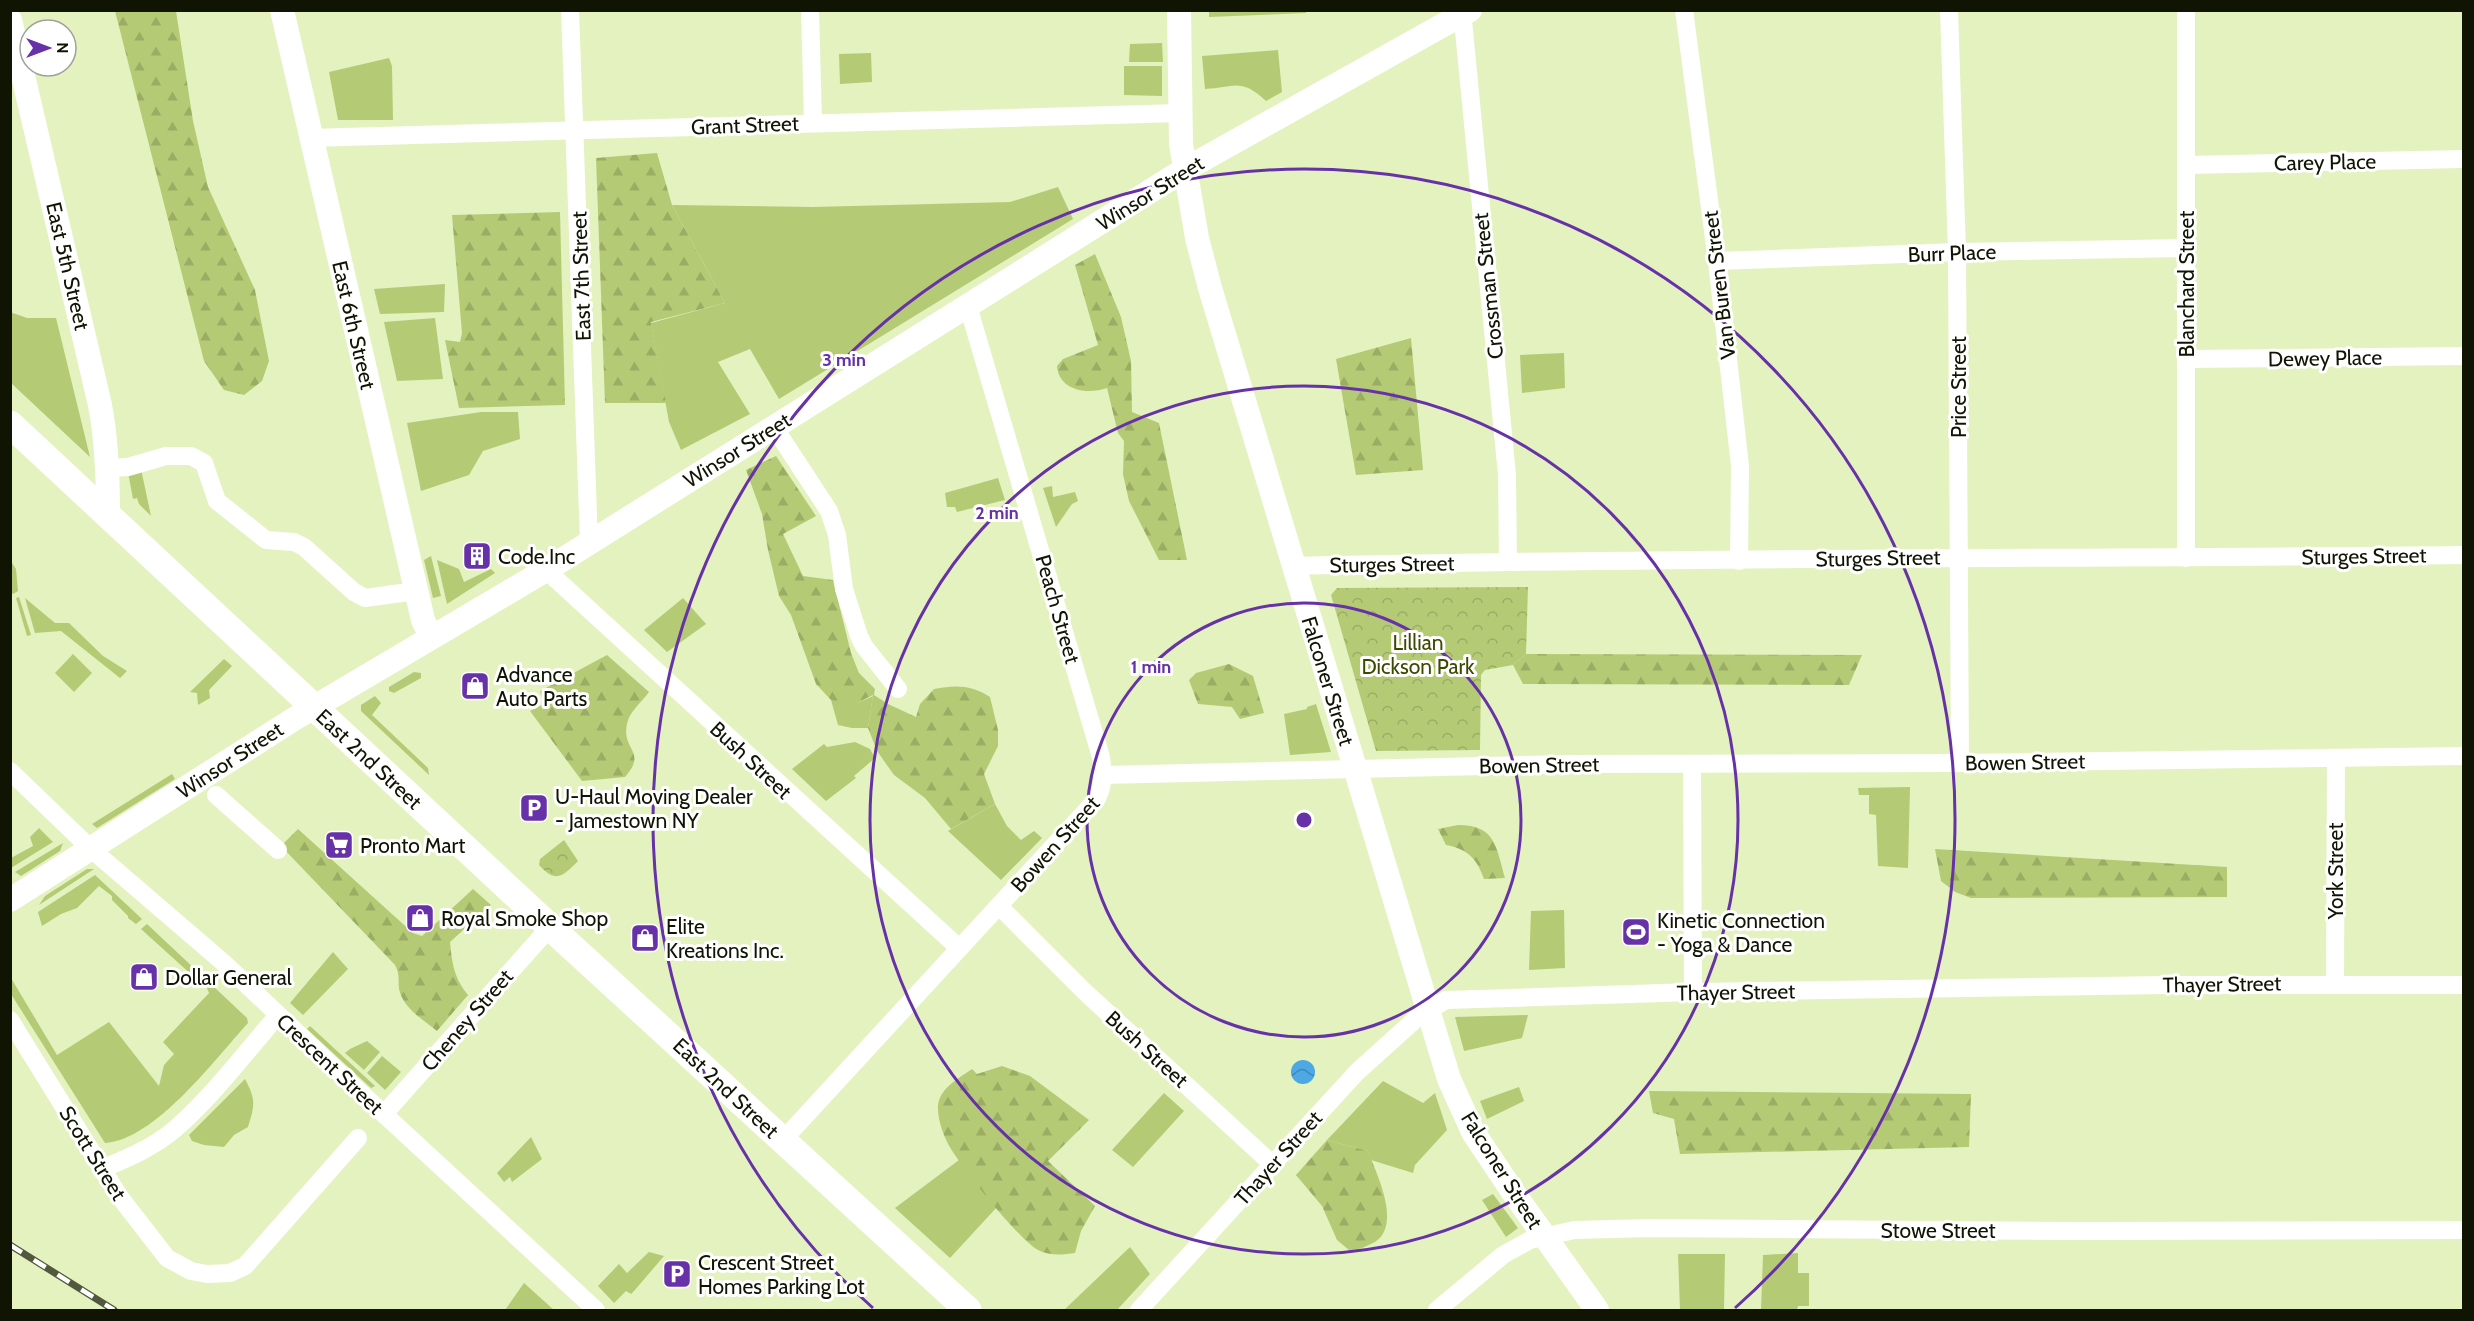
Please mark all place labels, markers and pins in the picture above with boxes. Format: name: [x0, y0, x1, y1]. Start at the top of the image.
building icon: Code.Inc: [461, 540, 493, 572]
place label: Code.Inc: [498, 544, 575, 569]
place label: Advance Auto Parts: [496, 662, 587, 711]
shop icon: Advance Auto Parts: [459, 670, 491, 702]
place label: U-Haul Moving Dealer - Jamestown NY: [555, 784, 753, 833]
parking icon: U-Haul Moving Dealer - Jamestown NY: [518, 792, 550, 824]
centre of rings: [1294, 810, 1314, 830]
supermarket icon: Pronto Mart: [323, 829, 355, 861]
place label: Pronto Mart: [360, 833, 465, 858]
shop icon: Royal Smoke Shop: [404, 902, 436, 934]
place label: Royal Smoke Shop: [441, 906, 608, 931]
place label: Kinetic Connection - Yoga & Dance: [1657, 908, 1825, 957]
place label: Elite Kreations Inc.: [666, 914, 784, 963]
sports icon: Kinetic Connection - Yoga & Dance: [1620, 916, 1652, 948]
shop icon: Elite Kreations Inc.: [629, 922, 661, 954]
shop icon: Dollar General: [128, 961, 160, 993]
place label: Dollar General: [165, 965, 292, 990]
place label: Crescent Street Homes Parking Lot: [698, 1250, 865, 1299]
parking icon: Crescent Street Homes Parking Lot: [661, 1258, 693, 1290]

